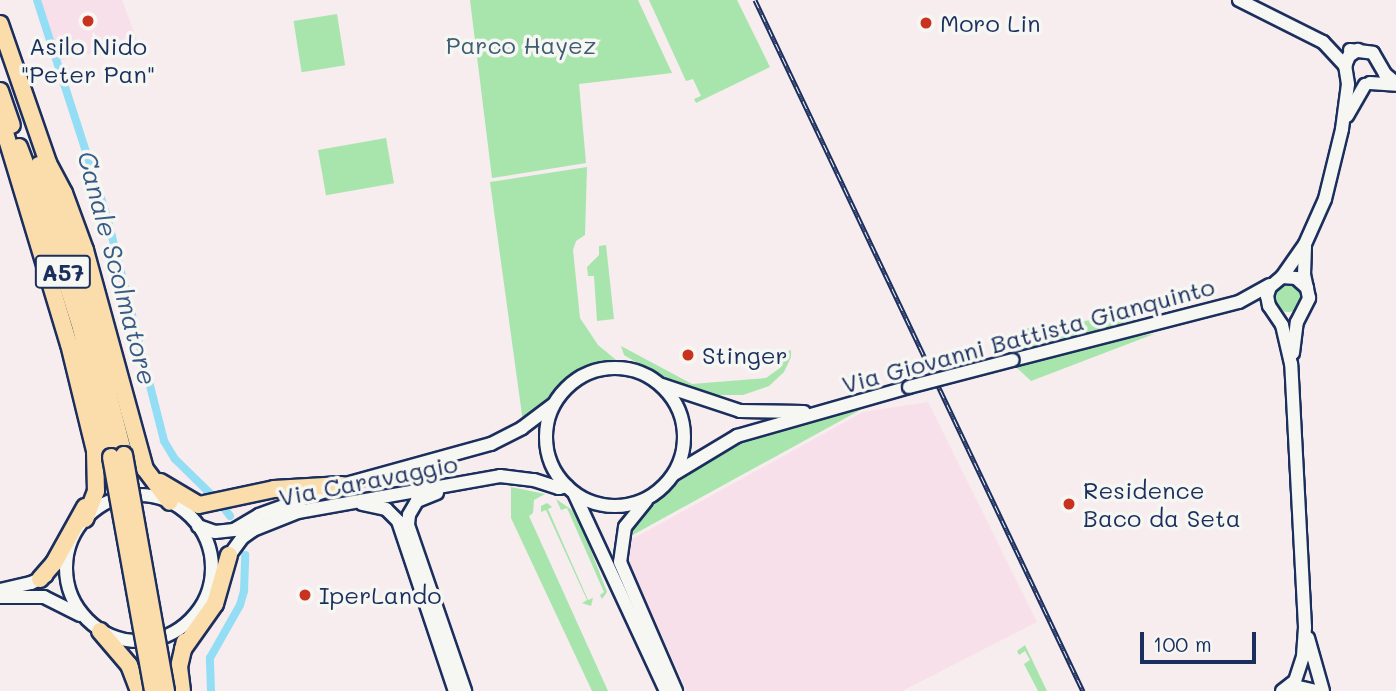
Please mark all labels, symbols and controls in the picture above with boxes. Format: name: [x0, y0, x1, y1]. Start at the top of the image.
place label: Moro Lin: [940, 9, 1041, 37]
marker: Asilo Nido "Peter Pan": [80, 13, 96, 29]
marker: Moro Lin: [918, 15, 934, 31]
park label: Parco Hayez: [446, 31, 596, 59]
place label: Asilo Nido "Peter Pan": [21, 32, 155, 88]
water label: Canale Scolmatore: [71, 148, 163, 388]
road number: A57: [33, 252, 93, 292]
street label: Via Giovanni Battista Gianquinto: [839, 271, 1217, 399]
place label: Stinger: [702, 341, 788, 369]
marker: Stinger: [680, 347, 696, 363]
street label: Via Caravaggio: [276, 449, 460, 511]
place label: Residence Baco da Seta: [1083, 476, 1241, 532]
marker: Residence Baco da Seta: [1061, 496, 1077, 512]
place label: IperLando: [319, 581, 442, 609]
marker: IperLando: [297, 587, 313, 603]
scale bar: [1144, 618, 1260, 662]
text: 100 m: [1153, 630, 1212, 657]

